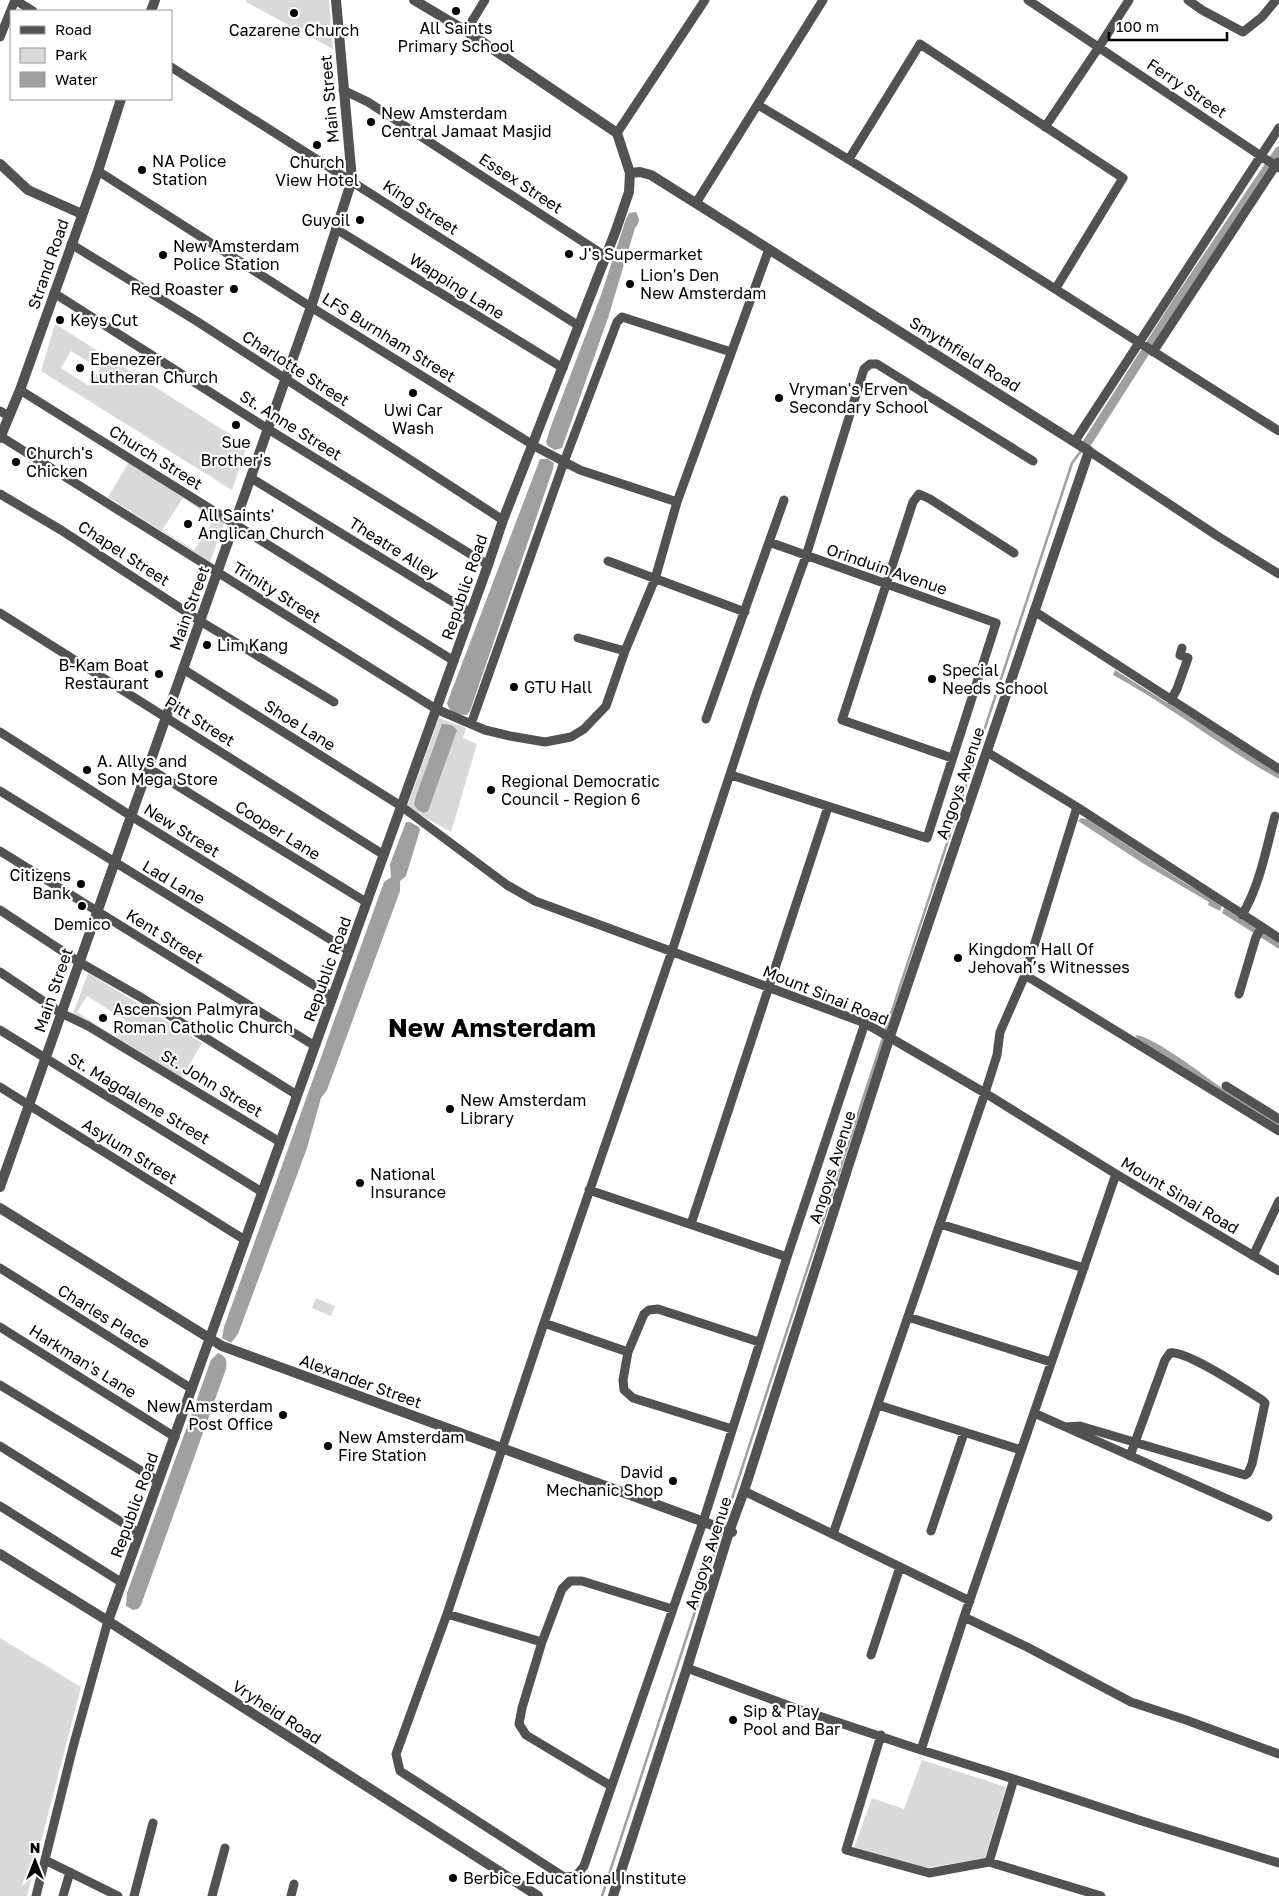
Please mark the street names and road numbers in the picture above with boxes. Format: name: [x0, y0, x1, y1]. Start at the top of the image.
street label: Main Street: [315, 54, 343, 144]
street label: Ferry Street: [1143, 54, 1231, 122]
street label: Essex Street: [475, 149, 567, 217]
street label: King Street: [379, 175, 463, 239]
street label: Strand Road: [23, 216, 73, 312]
street label: Wapping Lane: [406, 249, 508, 323]
street label: LFS Burnham Street: [319, 288, 459, 386]
street label: Smythfield Road: [906, 312, 1024, 396]
street label: Charlotte Street: [239, 326, 353, 410]
street label: St. Anne Street: [236, 386, 346, 464]
street label: Church Street: [106, 420, 206, 494]
street label: Theatre Alley: [345, 512, 443, 584]
street label: Chapel Street: [74, 516, 174, 590]
street label: Republic Road: [437, 531, 491, 643]
street label: Orinduin Avenue: [824, 539, 950, 599]
street label: Trinity Street: [229, 557, 325, 627]
street label: Main Street: [165, 563, 213, 653]
street label: Pitt Street: [161, 692, 239, 750]
street label: Shoe Lane: [261, 695, 339, 755]
street label: Angoys Avenue: [931, 724, 989, 842]
street label: Cooper Lane: [232, 796, 324, 864]
street label: New Street: [140, 799, 224, 861]
street label: Lad Lane: [139, 856, 209, 908]
street label: Kent Street: [123, 904, 207, 968]
street label: Republic Road: [299, 914, 355, 1024]
street label: Main Street: [29, 945, 77, 1035]
street label: Mount Sinai Road: [760, 961, 892, 1029]
street label: St. John Street: [158, 1045, 266, 1121]
street label: St. Magdalene Street: [64, 1048, 214, 1148]
street label: Angoys Avenue: [804, 1108, 860, 1226]
street label: Asylum Street: [79, 1114, 181, 1188]
street label: Mount Sinai Road: [1117, 1152, 1243, 1238]
street label: Charles Place: [54, 1280, 154, 1352]
street label: Harkman's Lane: [26, 1320, 140, 1402]
street label: Alexander Street: [297, 1350, 425, 1412]
street label: Republic Road: [106, 1450, 162, 1560]
street label: Angoys Avenue: [680, 1494, 736, 1612]
street label: Vryheid Road: [229, 1676, 325, 1748]

